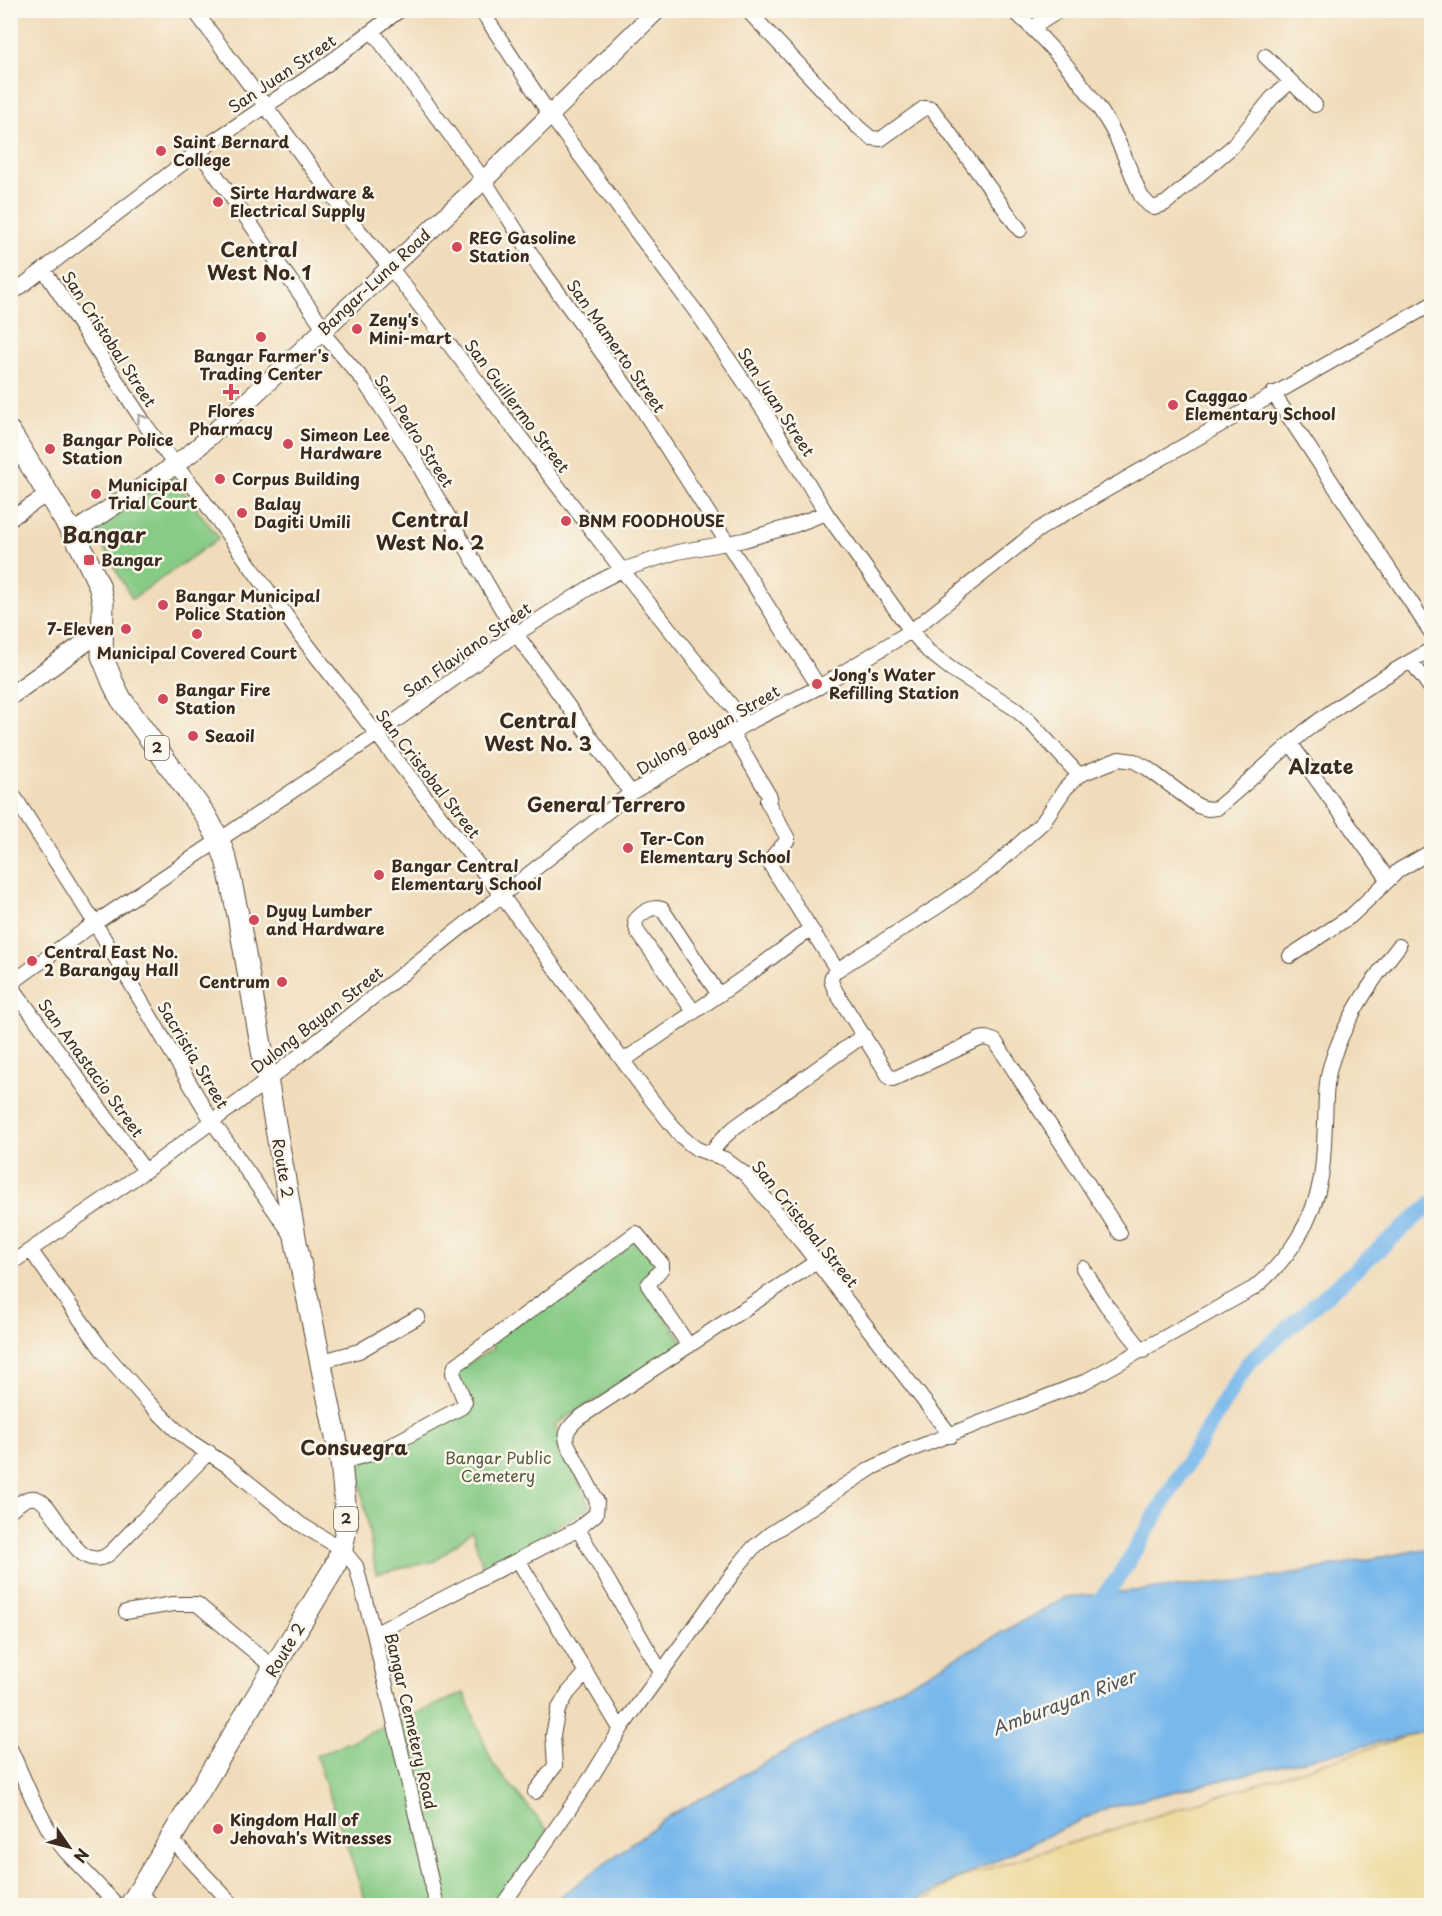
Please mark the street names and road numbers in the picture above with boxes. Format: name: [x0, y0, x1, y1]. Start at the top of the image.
street label: San Juan Street: [223, 28, 341, 118]
street label: Bangar-Luna Road: [311, 222, 435, 340]
street label: San Cristobal Street: [57, 266, 163, 412]
street label: San Mamerto Street: [562, 274, 672, 417]
street label: San Guillermo Street: [459, 334, 576, 478]
street label: San Juan Street: [733, 342, 821, 461]
street label: San Pedro Street: [369, 369, 461, 492]
street label: San Flaviano Street: [397, 596, 536, 703]
street label: Dulong Bayan Street: [631, 678, 784, 780]
street label: San Cristobal Street: [371, 704, 487, 843]
road number: 2: [145, 736, 169, 760]
street label: Dulong Bayan Street: [245, 960, 388, 1078]
street label: San Anastacio Street: [33, 993, 151, 1142]
street label: Sacristia Street: [152, 996, 236, 1113]
street label: Route 2: [267, 1136, 301, 1199]
street label: San Cristobal Street: [747, 1154, 865, 1293]
road number: 2: [334, 1507, 358, 1531]
street label: Route 2: [258, 1618, 310, 1681]
street label: Bangar Cemetery Road: [380, 1630, 444, 1811]

